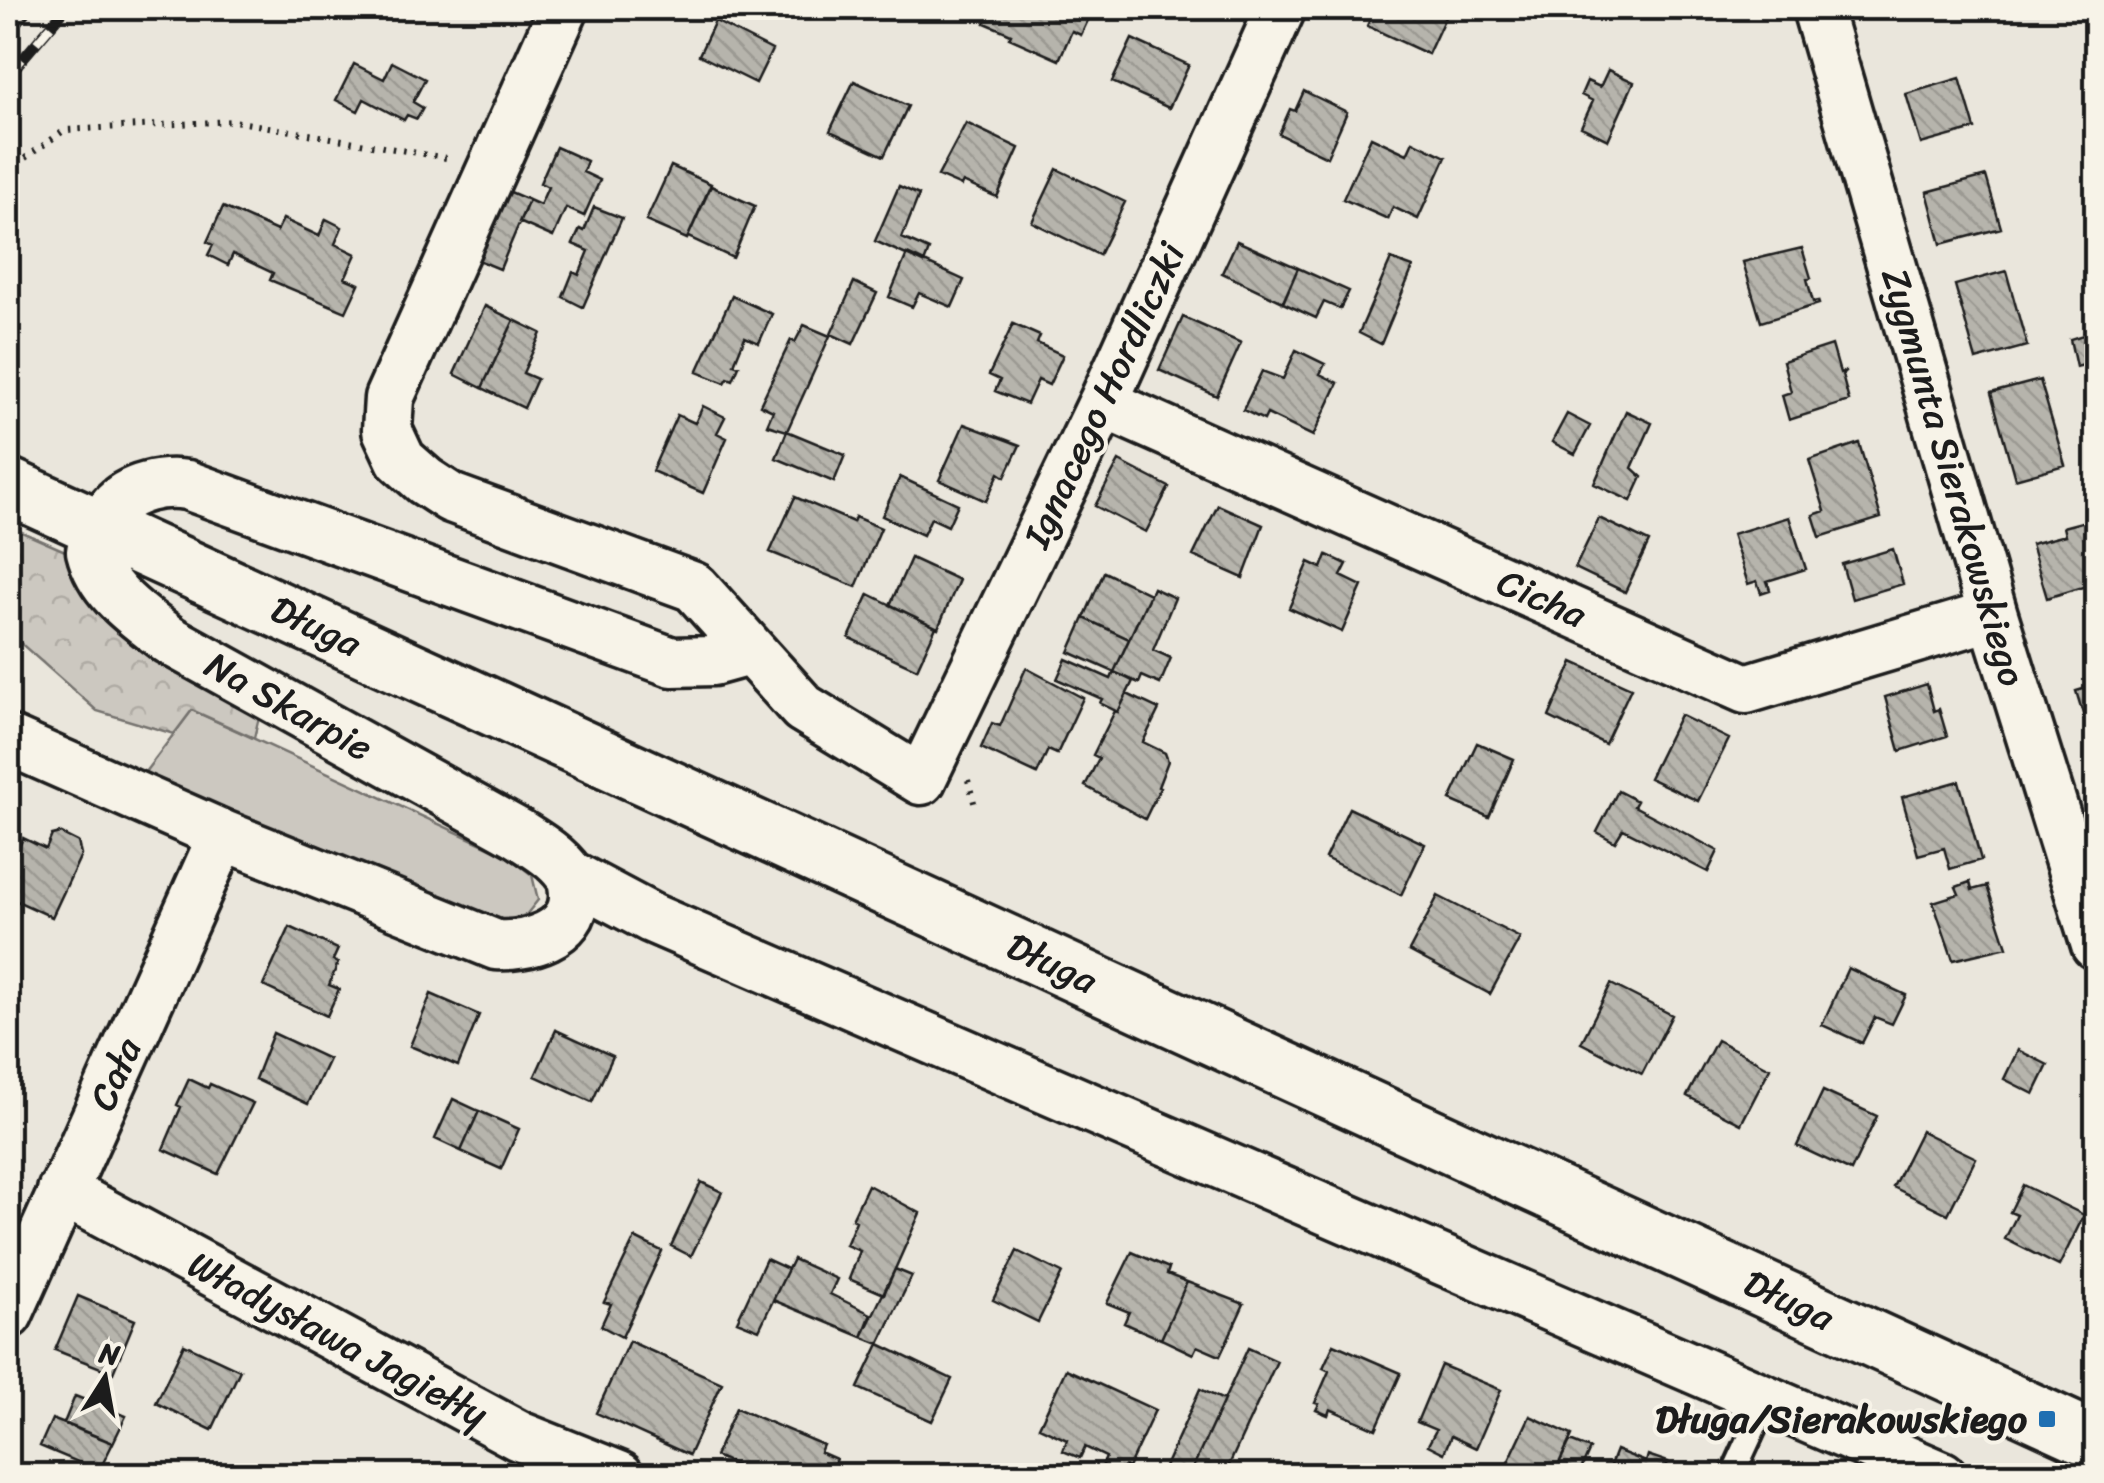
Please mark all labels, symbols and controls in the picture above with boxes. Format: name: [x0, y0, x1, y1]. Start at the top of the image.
street label: Ignacego Hordliczki: [1004, 230, 1205, 560]
street label: Zygmunta Sierakowskiego: [1862, 260, 2045, 694]
street label: Cicha: [1486, 549, 1598, 648]
street label: Długa: [259, 576, 373, 677]
street label: Na Skarpie: [192, 633, 385, 780]
street label: Długa: [995, 913, 1109, 1014]
street label: Cała: [70, 1026, 162, 1122]
street label: Władysława Jagiełły: [175, 1232, 501, 1447]
street label: Długa: [1732, 1250, 1846, 1351]
north arrow: [55, 1328, 155, 1428]
text: N: [94, 1328, 124, 1380]
place label: Długa/Sierakowskiego: [1655, 1386, 2028, 1453]
marker: Długa/Sierakowskiego: [2036, 1408, 2058, 1430]

